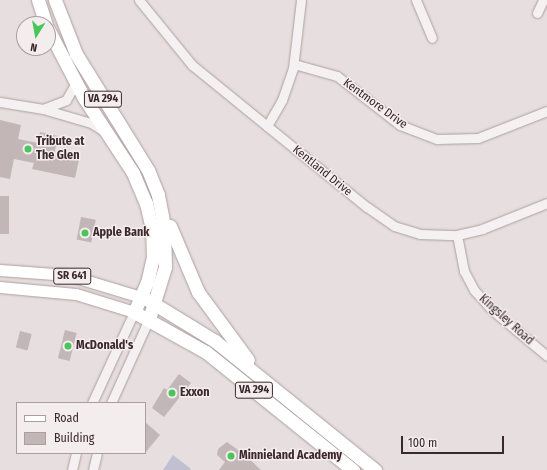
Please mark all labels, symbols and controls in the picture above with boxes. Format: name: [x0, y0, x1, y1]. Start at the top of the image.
north arrow: [16, 16, 56, 56]
text: N: [29, 40, 38, 54]
street label: Kentmore Drive: [340, 76, 410, 132]
road number: VA 294: [83, 90, 123, 108]
place label: Tribute at The Glen: [36, 135, 85, 163]
street label: Kentland Drive: [289, 143, 355, 199]
marker: Tribute at The Glen: [23, 144, 33, 154]
place label: Apple Bank: [93, 226, 149, 240]
marker: Apple Bank: [80, 228, 90, 238]
road number: SR 641: [53, 267, 91, 285]
street label: Kingsley Road: [476, 292, 536, 348]
place label: McDonald's: [76, 339, 133, 353]
marker: McDonald's: [63, 341, 73, 351]
road number: VA 294: [234, 381, 274, 399]
place label: Exxon: [180, 386, 209, 400]
marker: Exxon: [167, 388, 177, 398]
legend: [16, 402, 146, 454]
text: Road: [54, 411, 79, 425]
scale bar: [403, 428, 506, 454]
text: Building: [54, 431, 94, 445]
text: 100 m: [408, 436, 437, 450]
place label: Minnieland Academy: [239, 449, 342, 463]
marker: Minnieland Academy: [226, 451, 236, 461]

